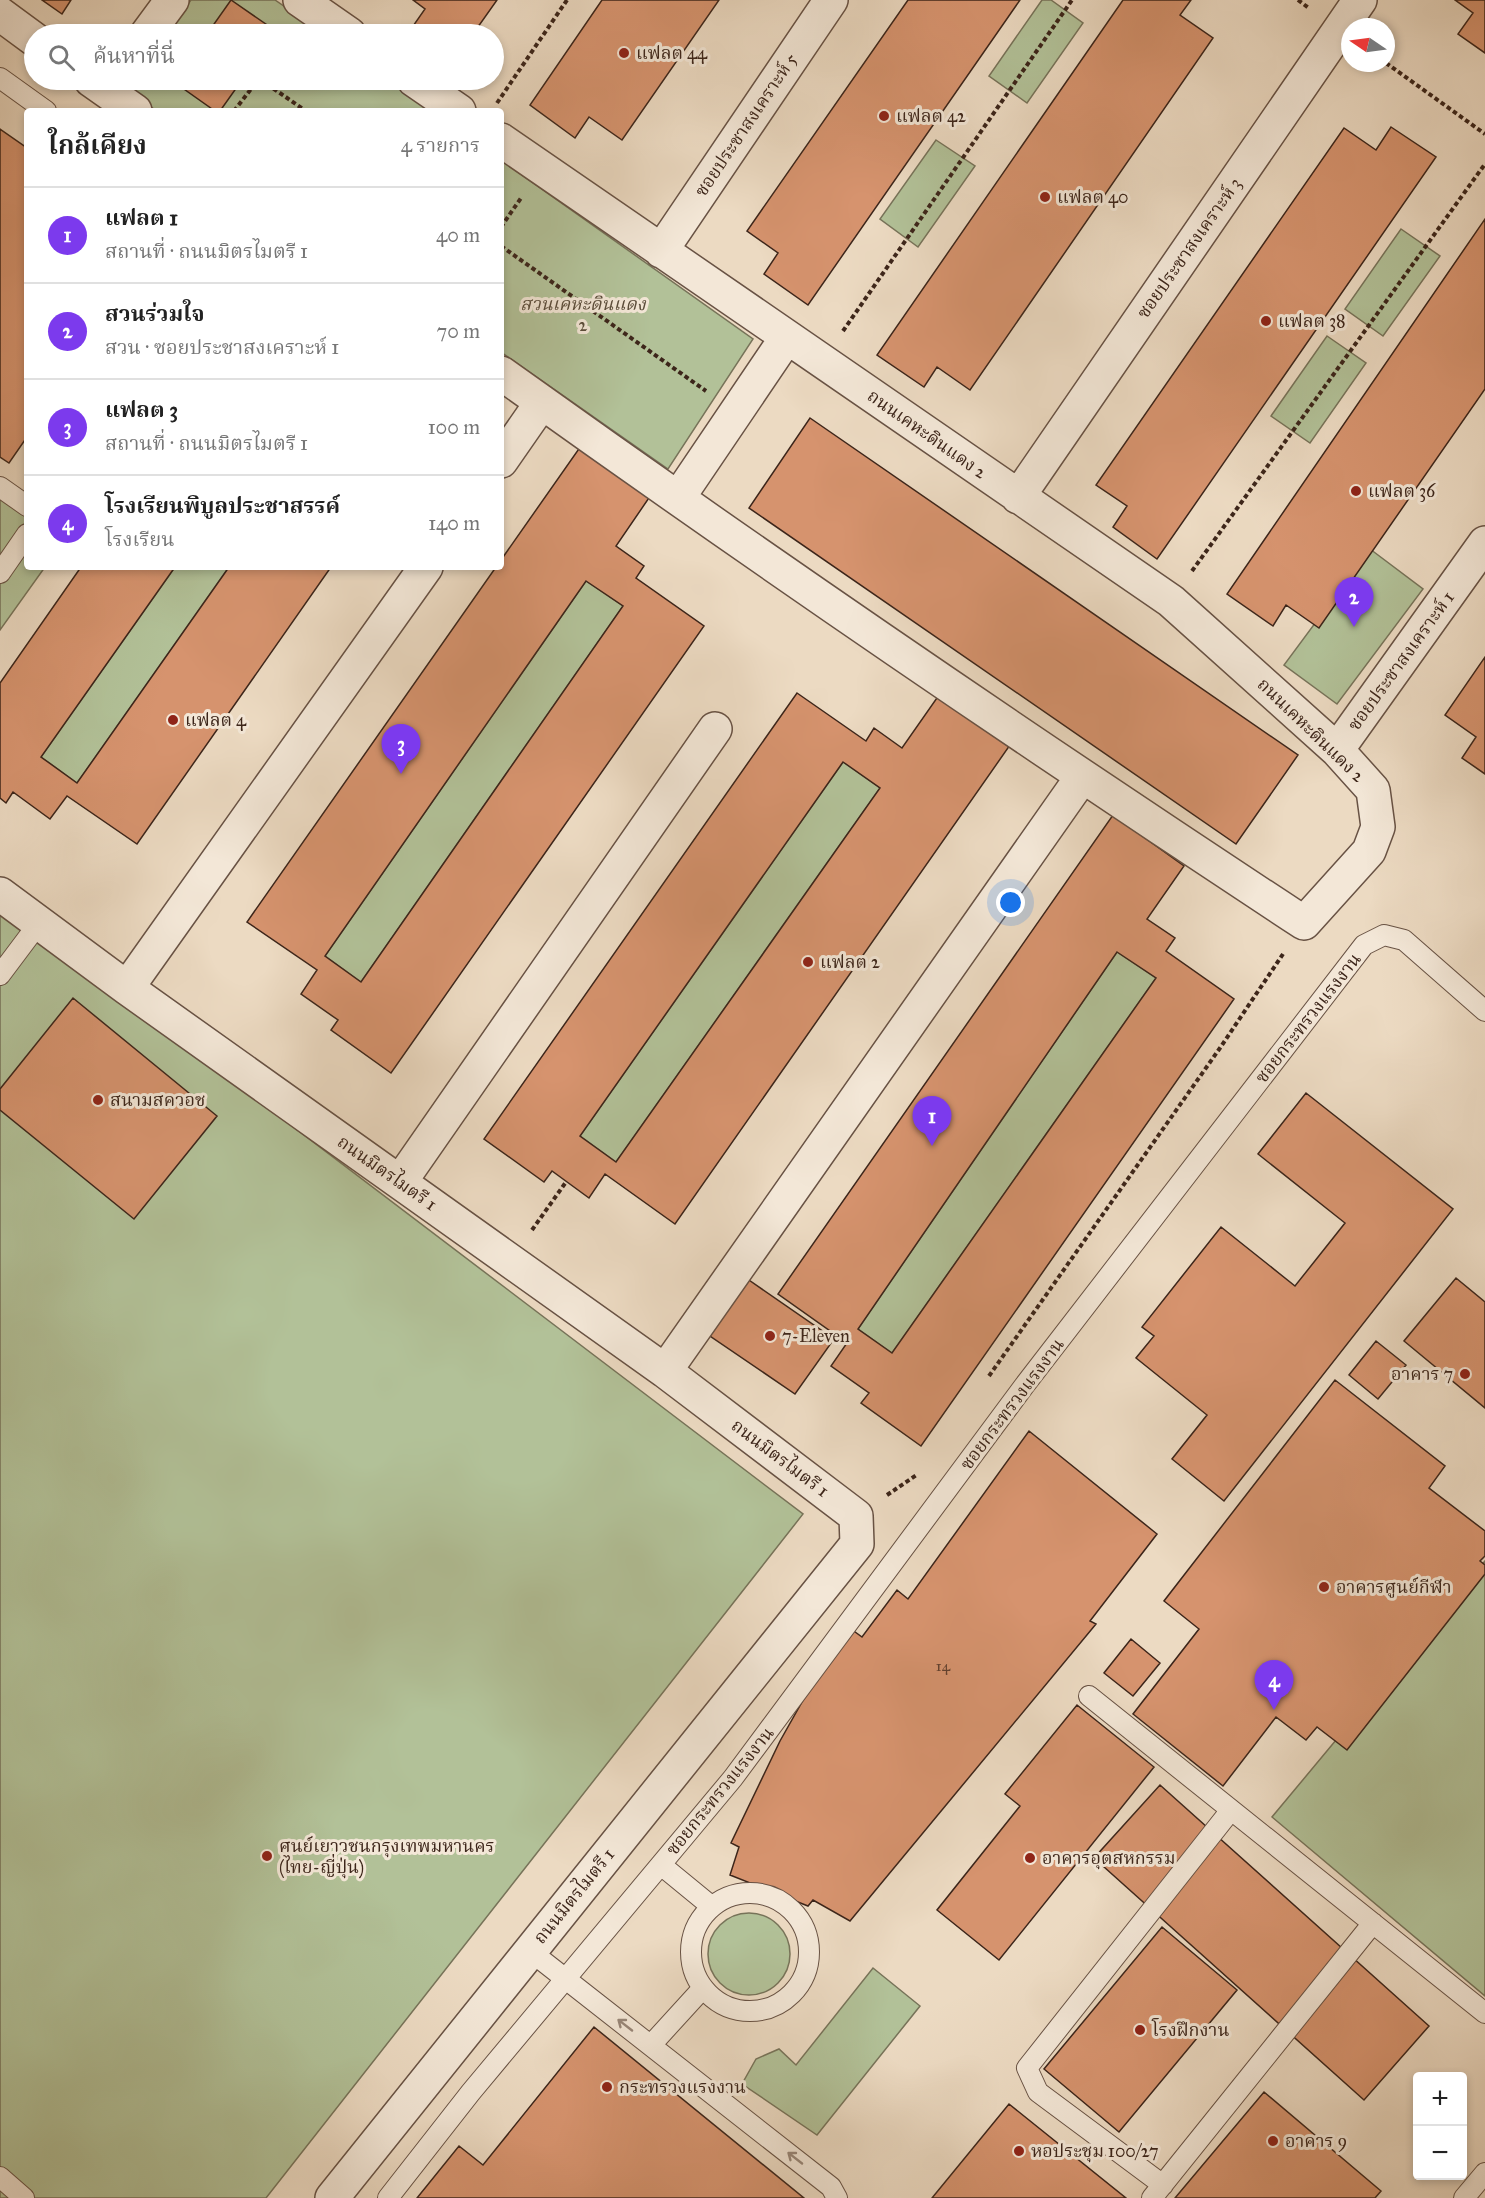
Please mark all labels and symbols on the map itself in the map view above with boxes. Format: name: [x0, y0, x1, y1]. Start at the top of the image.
north arrow: [1341, 18, 1395, 72]
place label: แฟลต 44: [636, 42, 708, 64]
marker: แฟลต 44: [617, 46, 631, 60]
street label: ซอยประชาสงเคราะห์ 5: [690, 49, 802, 201]
place label: แฟลต 42: [896, 105, 966, 127]
marker: แฟลต 42: [877, 109, 891, 123]
street label: ซอยประชาสงเคราะห์ 3: [1132, 173, 1246, 323]
place label: แฟลต 40: [1057, 186, 1128, 208]
marker: แฟลต 40: [1038, 190, 1052, 204]
park label: สวนเคหะดินแดง 2: [520, 293, 647, 336]
place label: แฟลต 38: [1278, 310, 1346, 332]
marker: แฟลต 38: [1259, 314, 1273, 328]
street label: ถนนเคหะดินแดง 2: [863, 385, 991, 483]
place label: แฟลต 36: [1368, 480, 1436, 502]
marker: แฟลต 36: [1349, 484, 1363, 498]
pin: 2: [1334, 578, 1374, 627]
street label: ซอยประชาสงเคราะห์ 1: [1343, 587, 1459, 735]
street label: ถนนเคหะดินแดง 2: [1253, 673, 1369, 787]
place label: แฟลต 4: [185, 709, 247, 731]
marker: แฟลต 4: [166, 713, 180, 727]
pin: 3: [382, 724, 420, 774]
your location: [996, 888, 1025, 917]
street label: ซอยกระทรวงแรงงาน: [1250, 948, 1366, 1087]
place label: แฟลต 2: [820, 951, 880, 973]
marker: แฟลต 2: [801, 955, 815, 969]
place label: สนามสควอช: [110, 1089, 205, 1111]
marker: สนามสควอช: [91, 1093, 105, 1107]
pin: 1: [912, 1096, 952, 1146]
street label: ถนนมิตรไมตรี 1: [333, 1130, 442, 1215]
place label: 7-Eleven: [782, 1325, 850, 1347]
marker: 7-Eleven: [763, 1329, 777, 1343]
street label: ซอยกระทรวงแรงงาน: [955, 1334, 1069, 1474]
place label: อาคาร 7: [1391, 1363, 1453, 1385]
marker: อาคาร 7: [1458, 1367, 1472, 1381]
street label: ถนนมิตรไมตรี 1: [727, 1413, 834, 1502]
place label: อาคารศูนย์กีฬา: [1336, 1576, 1452, 1598]
marker: อาคารศูนย์กีฬา: [1317, 1580, 1331, 1594]
house number: 14: [936, 1657, 951, 1675]
pin: 4: [1254, 1660, 1294, 1710]
street label: ซอยกระทรวงแรงงาน: [661, 1722, 779, 1860]
place label: ศูนย์เยาวชนกรุงเทพมหานคร (ไทย-ญี่ปุ่น): [279, 1835, 495, 1879]
street label: ถนนมิตรไมตรี 1: [528, 1843, 619, 1948]
place label: อาคารอุตสหกรรม: [1042, 1847, 1175, 1870]
marker: ศูนย์เยาวชนกรุงเทพมหานคร (ไทย-ญี่ปุ่น): [260, 1849, 274, 1863]
marker: อาคารอุตสหกรรม: [1023, 1851, 1037, 1865]
place label: โรงฝึกงาน: [1151, 2017, 1229, 2041]
one-way arrow: [617, 2019, 633, 2032]
marker: โรงฝึกงาน: [1133, 2023, 1147, 2037]
place label: กระทรวงแรงงาน: [619, 2076, 746, 2098]
marker: กระทรวงแรงงาน: [600, 2080, 614, 2094]
place label: อาคาร 9: [1285, 2130, 1347, 2152]
marker: อาคาร 9: [1266, 2134, 1280, 2148]
place label: หอประชุม 100/27: [1031, 2140, 1159, 2163]
marker: หอประชุม 100/27: [1012, 2144, 1026, 2158]
one-way arrow: [787, 2152, 803, 2165]

